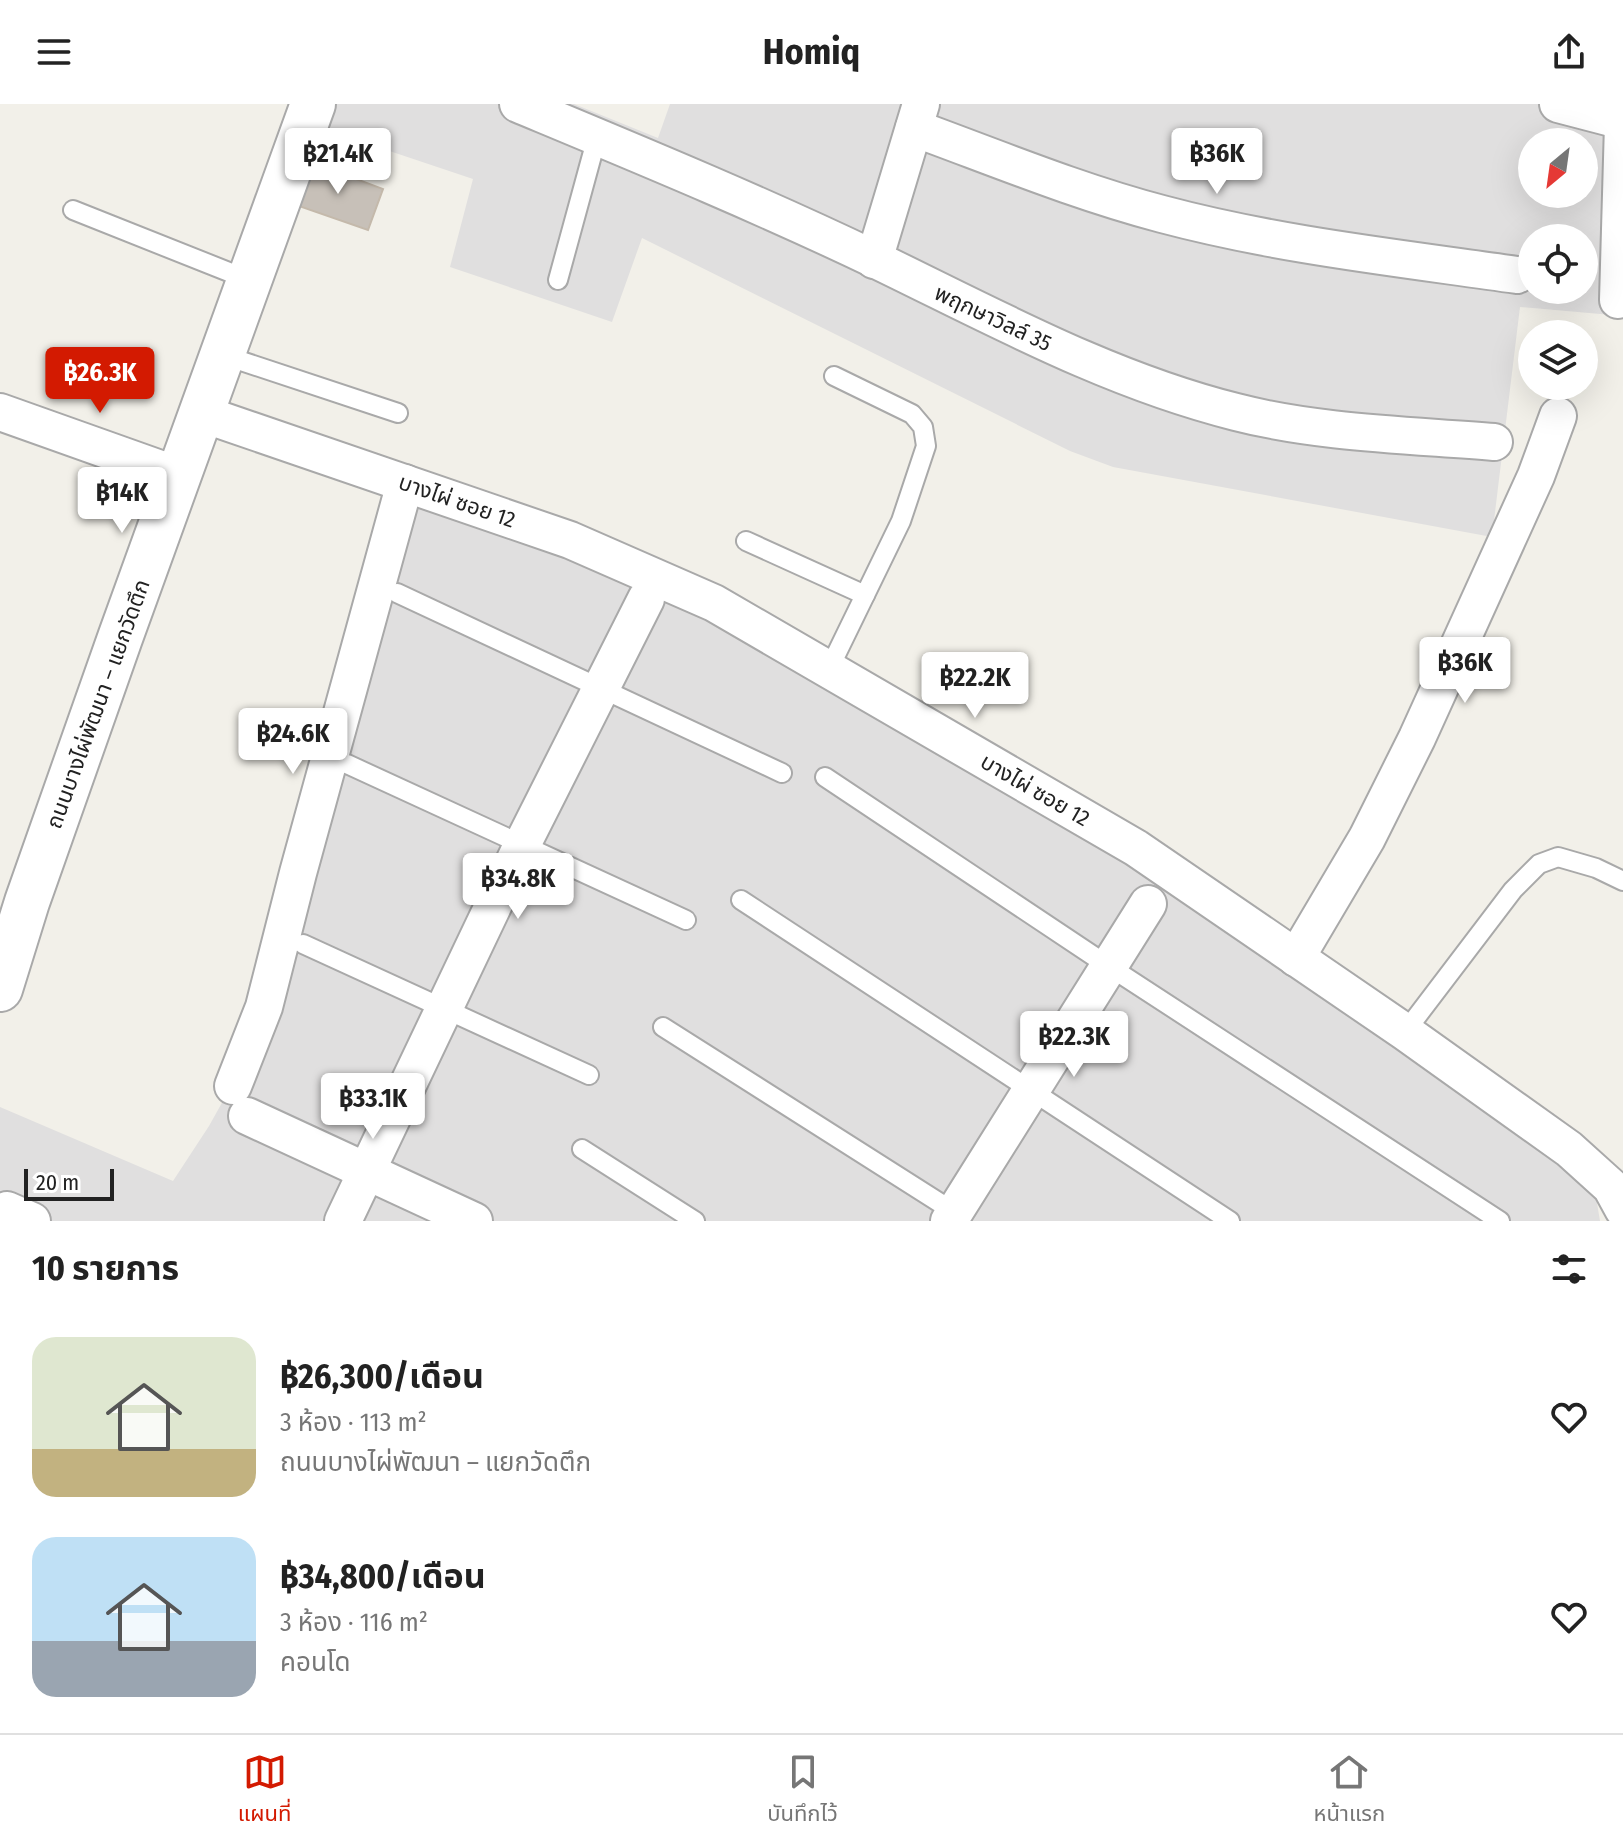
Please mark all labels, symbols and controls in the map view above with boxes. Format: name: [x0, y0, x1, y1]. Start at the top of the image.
icon: menu: [32, 30, 76, 74]
text: Homiq: [763, 30, 860, 74]
icon: share: [1547, 30, 1591, 74]
pin: ฿21.4K: [273, 128, 403, 196]
pin: ฿36K: [1170, 128, 1264, 196]
north arrow: [1518, 128, 1598, 208]
map controls: [1518, 128, 1598, 400]
text: ฿21.4K: [303, 138, 373, 169]
text: ฿36K: [1189, 138, 1245, 169]
button: locate: [1518, 224, 1598, 304]
street label: พฤกษาวิลล์ 35: [930, 279, 1056, 357]
button: layers: [1518, 320, 1598, 400]
pin: ฿26.3K: [35, 347, 165, 415]
text: ฿26.3K: [63, 357, 137, 388]
pin: ฿14K: [75, 467, 169, 535]
street label: บางไผ่ ซอย 12: [395, 468, 519, 534]
text: ฿14K: [96, 477, 148, 508]
street label: ถนนบางไผ่พัฒนา – แยกวัดตึก: [40, 576, 156, 832]
pin: ฿36K: [1418, 637, 1512, 705]
text: ฿36K: [1437, 647, 1493, 678]
pin: ฿22.2K: [910, 652, 1040, 720]
text: ฿22.2K: [939, 662, 1011, 693]
pin: ฿24.6K: [228, 708, 358, 776]
text: ฿24.6K: [256, 718, 330, 749]
street label: บางไผ่ ซอย 12: [976, 748, 1094, 832]
pin: ฿34.8K: [453, 853, 583, 921]
text: ฿34.8K: [481, 863, 555, 894]
pin: ฿22.3K: [1009, 1011, 1139, 1079]
text: ฿22.3K: [1038, 1021, 1110, 1052]
pin: ฿33.1K: [308, 1073, 438, 1141]
text: ฿33.1K: [339, 1083, 407, 1114]
scale bar: [24, 1165, 114, 1201]
text: 20 m: [36, 1169, 79, 1196]
icon: filters: [1547, 1247, 1591, 1291]
text: 10 รายการ: [32, 1248, 179, 1289]
text: ฿26,300/เดือน: [280, 1356, 484, 1397]
icon: home: [96, 1369, 192, 1465]
icon: heart: [1547, 1395, 1591, 1439]
text: 3 ห้อง · 113 m²: [280, 1407, 427, 1438]
text: ถนนบางไผ่พัฒนา – แยกวัดตึก: [280, 1447, 591, 1478]
text: ฿34,800/เดือน: [280, 1556, 486, 1597]
icon: home: [96, 1569, 192, 1665]
icon: heart: [1547, 1595, 1591, 1639]
text: 3 ห้อง · 116 m²: [280, 1607, 428, 1638]
text: คอนโด: [280, 1647, 351, 1678]
tab: แผนที่: [238, 1750, 291, 1831]
tab: บันทึกไว้: [767, 1750, 838, 1831]
tab: หน้าแรก: [1314, 1750, 1385, 1831]

